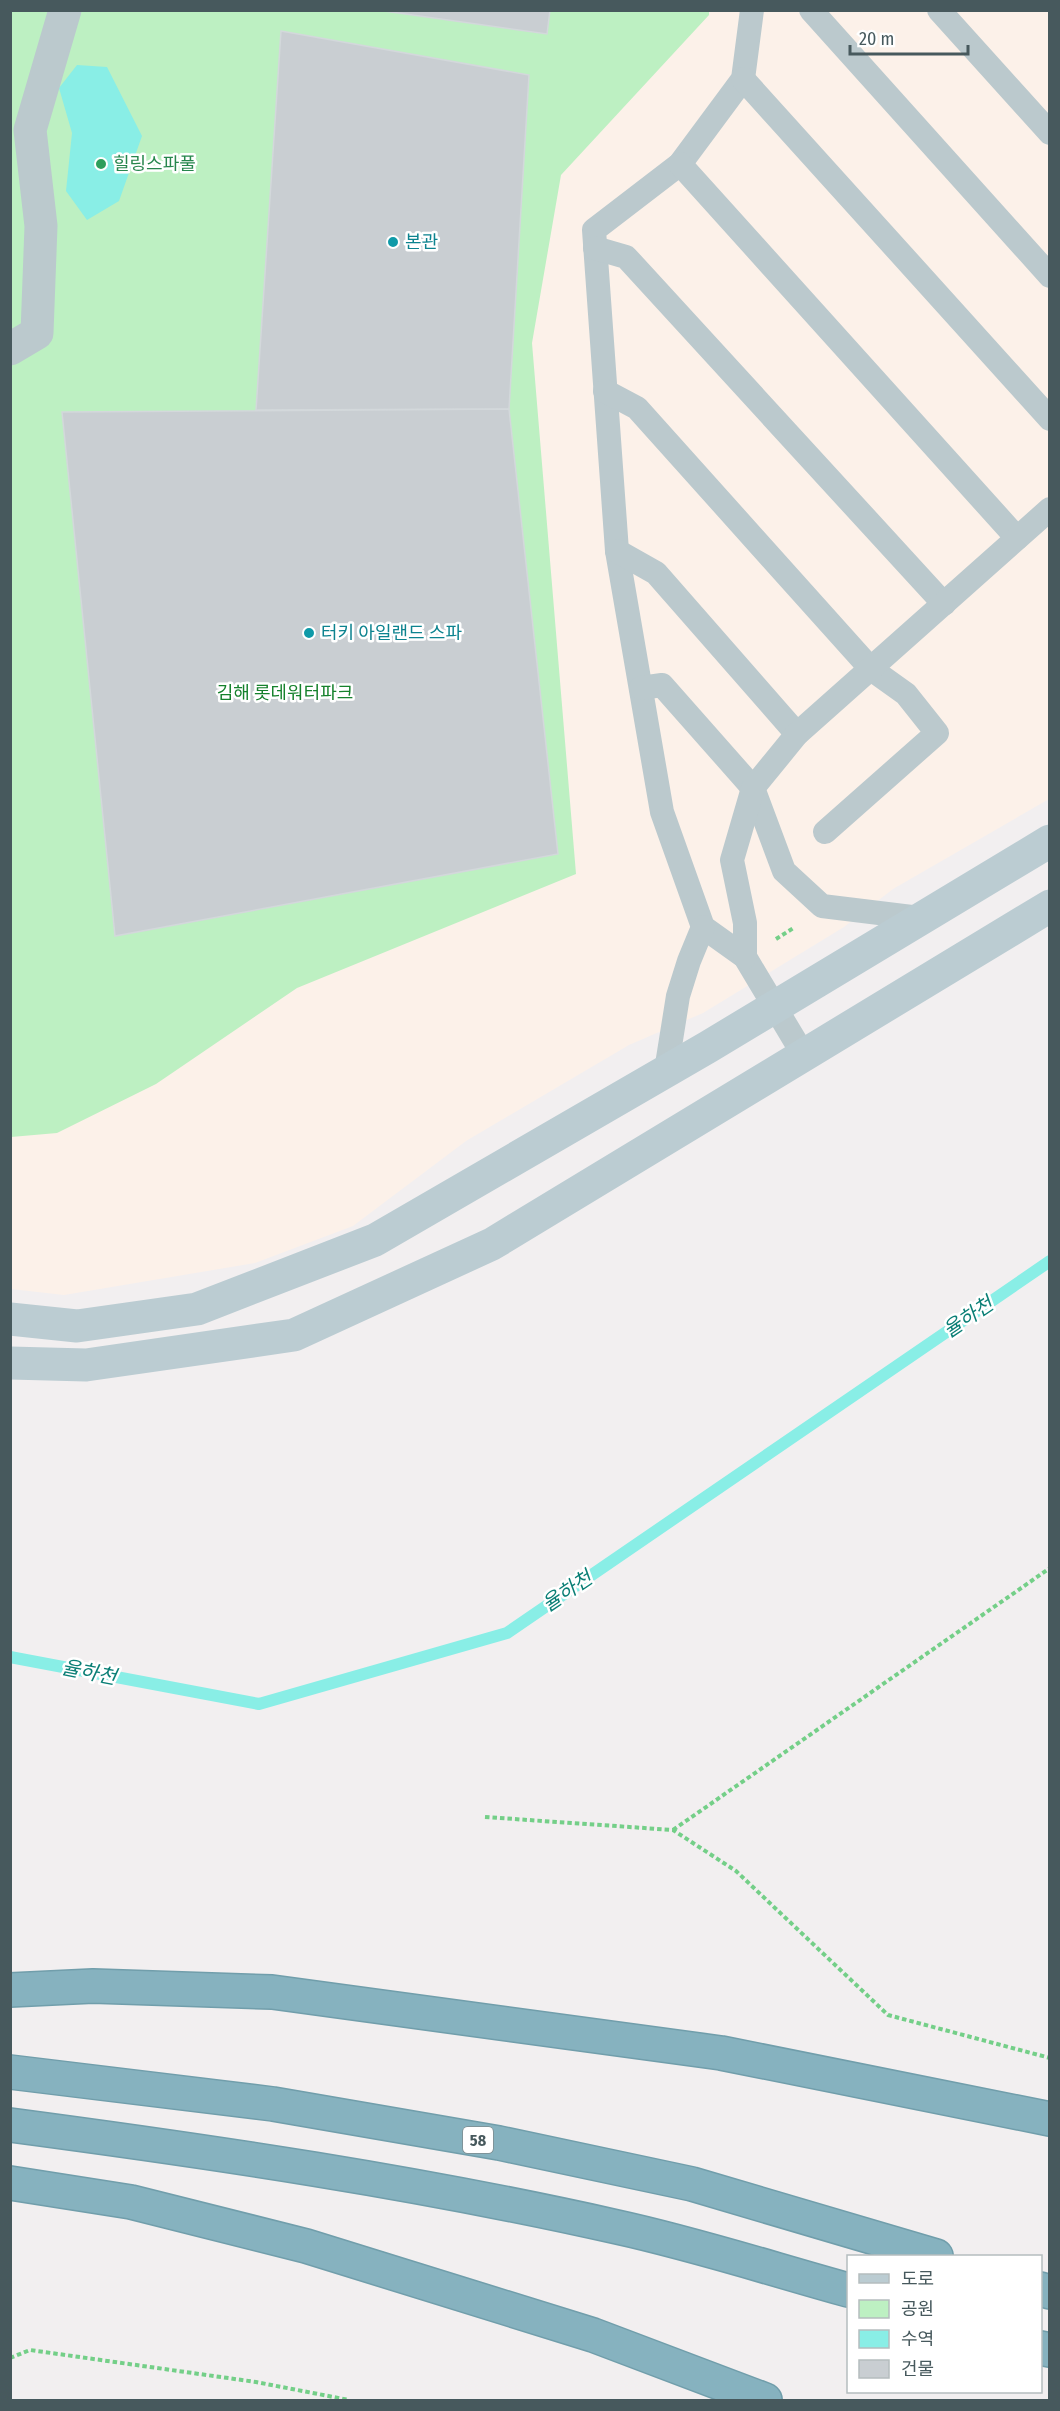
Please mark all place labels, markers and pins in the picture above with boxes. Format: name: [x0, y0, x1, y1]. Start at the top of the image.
place label: 힐링스파풀: [113, 153, 196, 175]
marker: 힐링스파풀: [94, 157, 108, 171]
place label: 본관: [405, 231, 439, 253]
marker: 본관: [386, 235, 400, 249]
place label: 터키 아일랜드 스파: [321, 622, 462, 644]
marker: 터키 아일랜드 스파: [302, 626, 316, 640]

